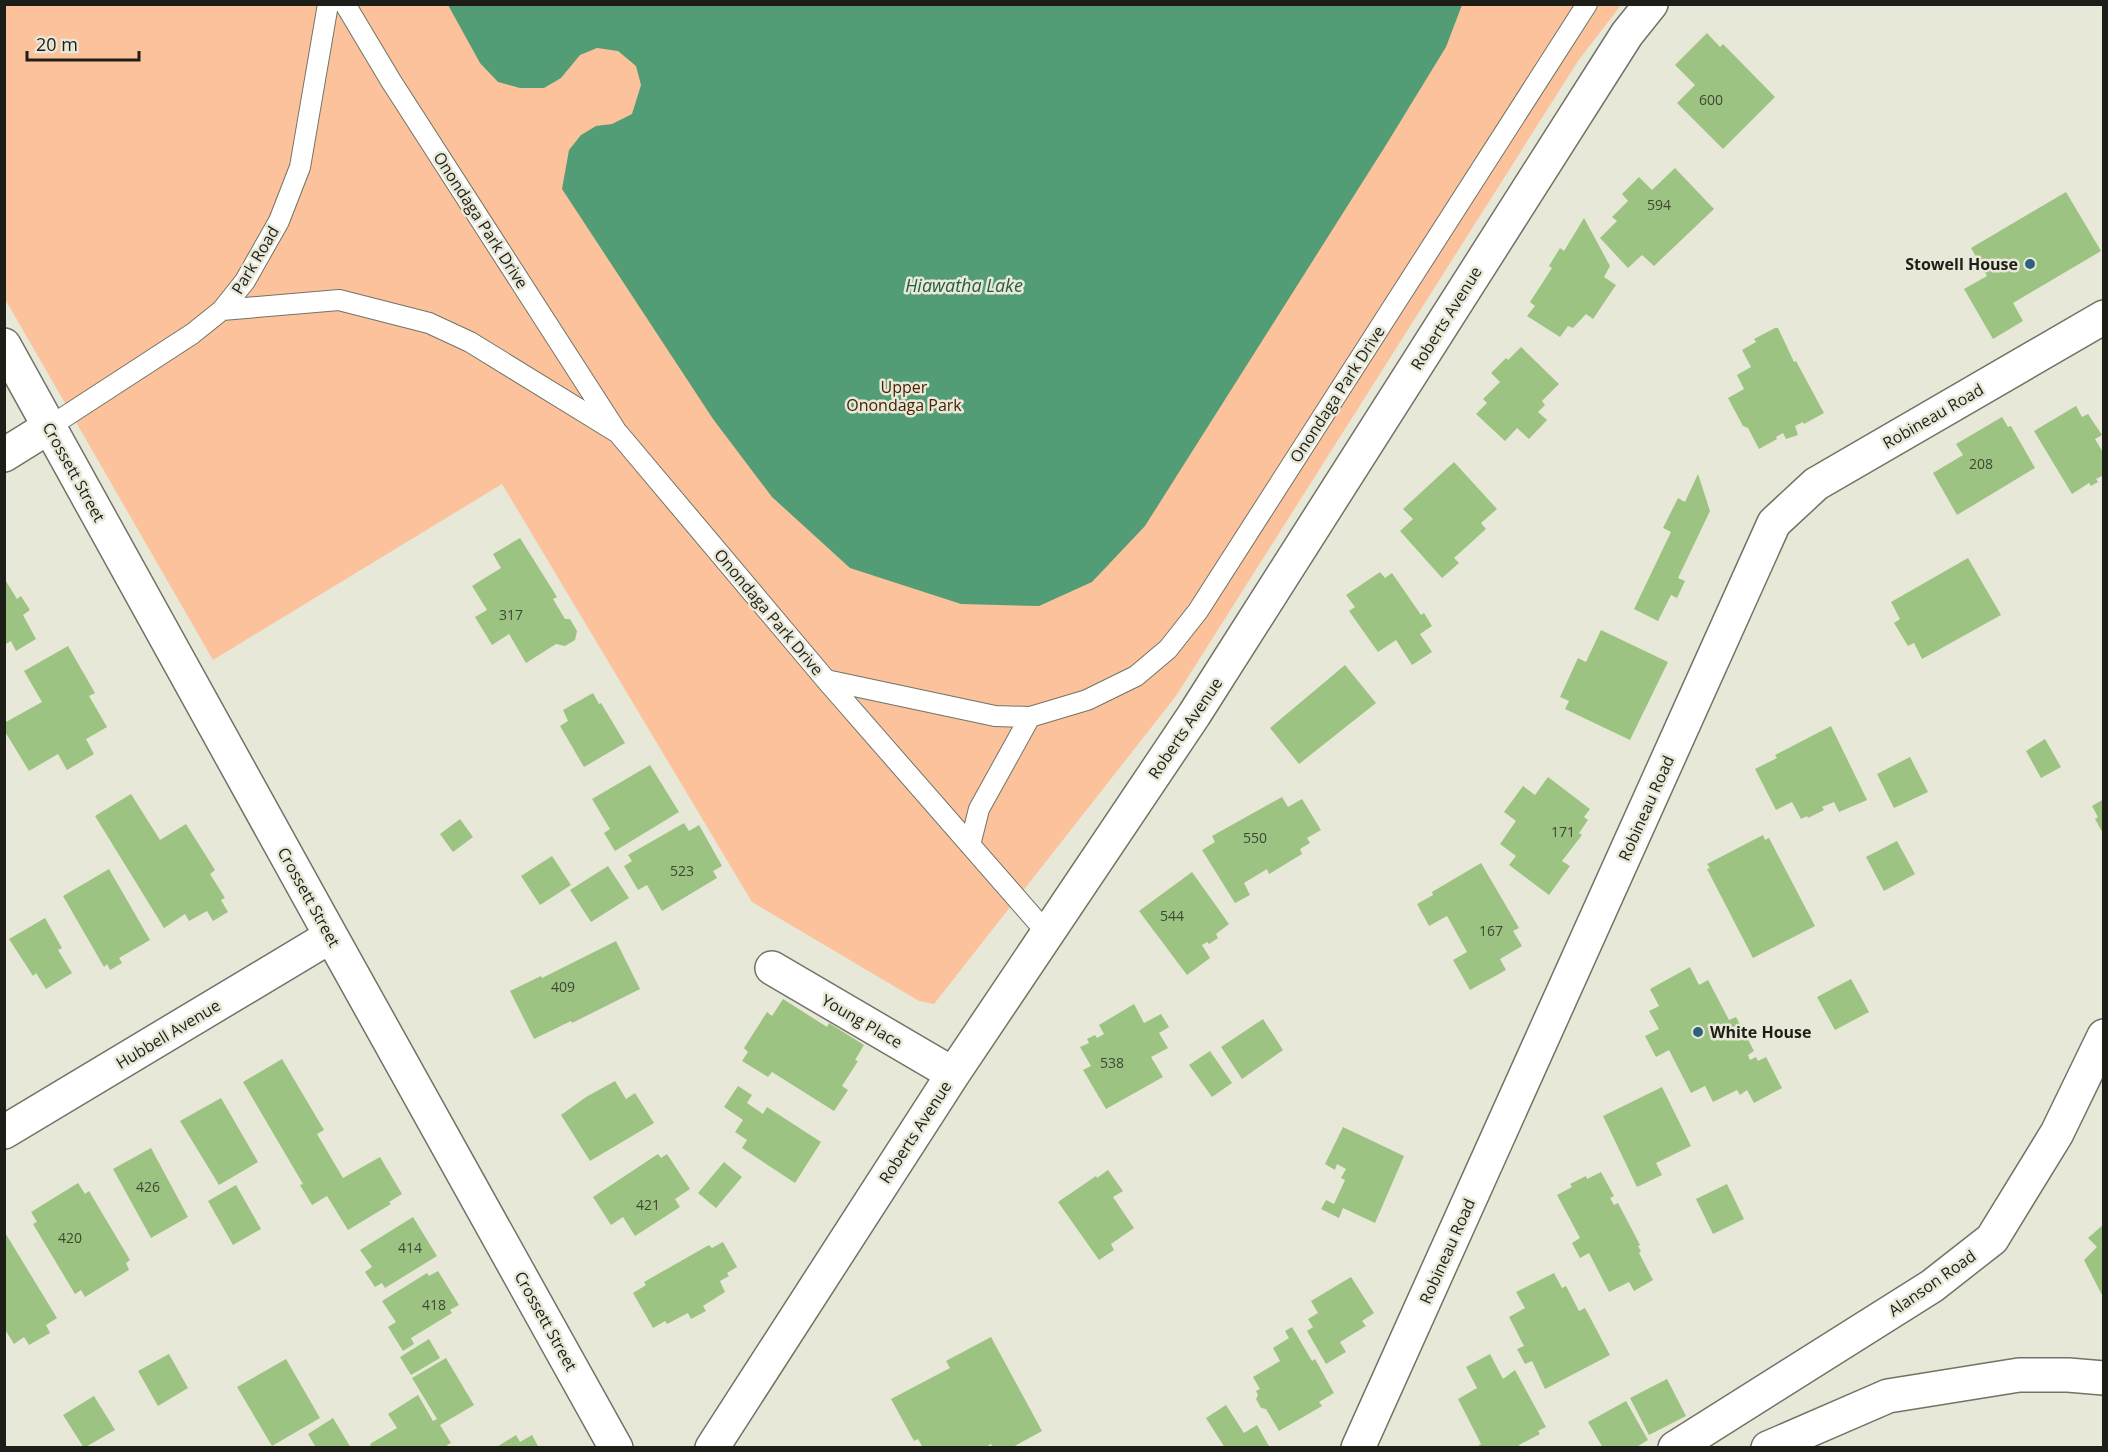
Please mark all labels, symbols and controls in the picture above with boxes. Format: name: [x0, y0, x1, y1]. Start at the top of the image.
scale bar: [27, 24, 140, 62]
text: 20 m: [36, 32, 78, 56]
house number: 600: [1699, 90, 1723, 109]
street label: Onondaga Park Drive: [429, 147, 534, 293]
house number: 594: [1647, 195, 1671, 214]
street label: Park Road: [226, 222, 284, 298]
place label: Stowell House: [1905, 253, 2018, 275]
marker: Stowell House: [2023, 257, 2037, 271]
street label: Roberts Avenue: [1405, 262, 1487, 374]
water label: Hiawatha Lake: [905, 273, 1023, 297]
street label: Onondaga Park Drive: [1285, 321, 1390, 467]
park label: Upper Onondaga Park: [846, 376, 962, 416]
street label: Robineau Road: [1878, 378, 1988, 454]
street label: Crossett Street: [38, 418, 111, 526]
house number: 208: [1969, 454, 1993, 473]
street label: Onondaga Park Drive: [710, 544, 829, 680]
house number: 317: [499, 605, 523, 624]
street label: Roberts Avenue: [1143, 673, 1227, 783]
street label: Robineau Road: [1613, 752, 1679, 864]
house number: 171: [1551, 822, 1575, 841]
house number: 550: [1243, 828, 1267, 847]
street label: Crossett Street: [273, 843, 346, 951]
house number: 523: [670, 861, 694, 880]
house number: 544: [1160, 906, 1184, 925]
house number: 167: [1479, 921, 1503, 940]
house number: 409: [551, 977, 575, 996]
street label: Young Place: [817, 989, 907, 1053]
street label: Hubbell Avenue: [112, 994, 224, 1074]
place label: White House: [1710, 1021, 1812, 1043]
marker: White House: [1691, 1025, 1705, 1039]
house number: 538: [1100, 1053, 1124, 1072]
street label: Roberts Avenue: [874, 1077, 956, 1187]
house number: 426: [136, 1177, 160, 1196]
house number: 421: [636, 1195, 660, 1214]
street label: Robineau Road: [1414, 1195, 1480, 1307]
house number: 420: [58, 1228, 82, 1247]
house number: 414: [398, 1238, 422, 1257]
street label: Alanson Road: [1884, 1245, 1980, 1321]
street label: Crossett Street: [510, 1267, 583, 1375]
house number: 418: [422, 1295, 446, 1314]

